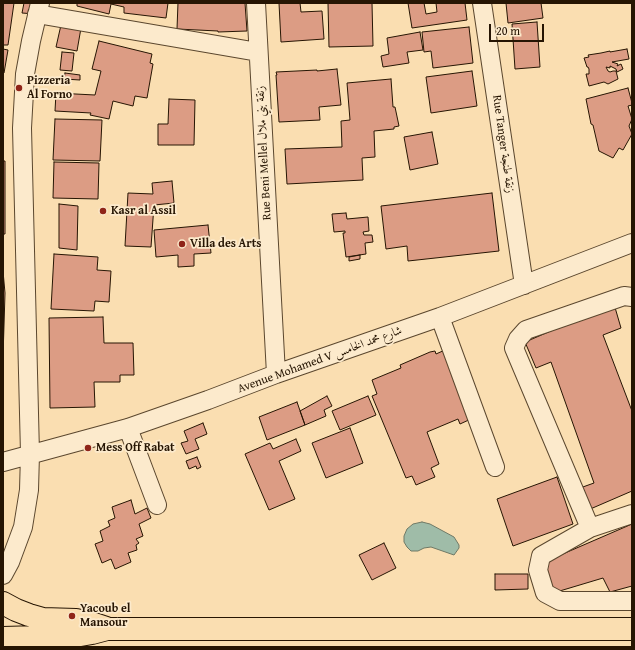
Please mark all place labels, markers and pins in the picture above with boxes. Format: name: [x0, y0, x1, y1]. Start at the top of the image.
place label: Pizzeria Al Forno: [27, 74, 72, 102]
marker: Pizzeria Al Forno: [14, 83, 24, 93]
place label: Kasr al Assil: [111, 204, 176, 218]
marker: Kasr al Assil: [98, 206, 108, 216]
place label: Villa des Arts: [190, 237, 261, 251]
marker: Villa des Arts: [177, 239, 187, 249]
place label: Mess Off Rabat: [96, 441, 175, 455]
marker: Mess Off Rabat: [83, 443, 93, 453]
place label: Yacoub el Mansour: [80, 602, 130, 630]
marker: Yacoub el Mansour: [67, 611, 77, 621]

